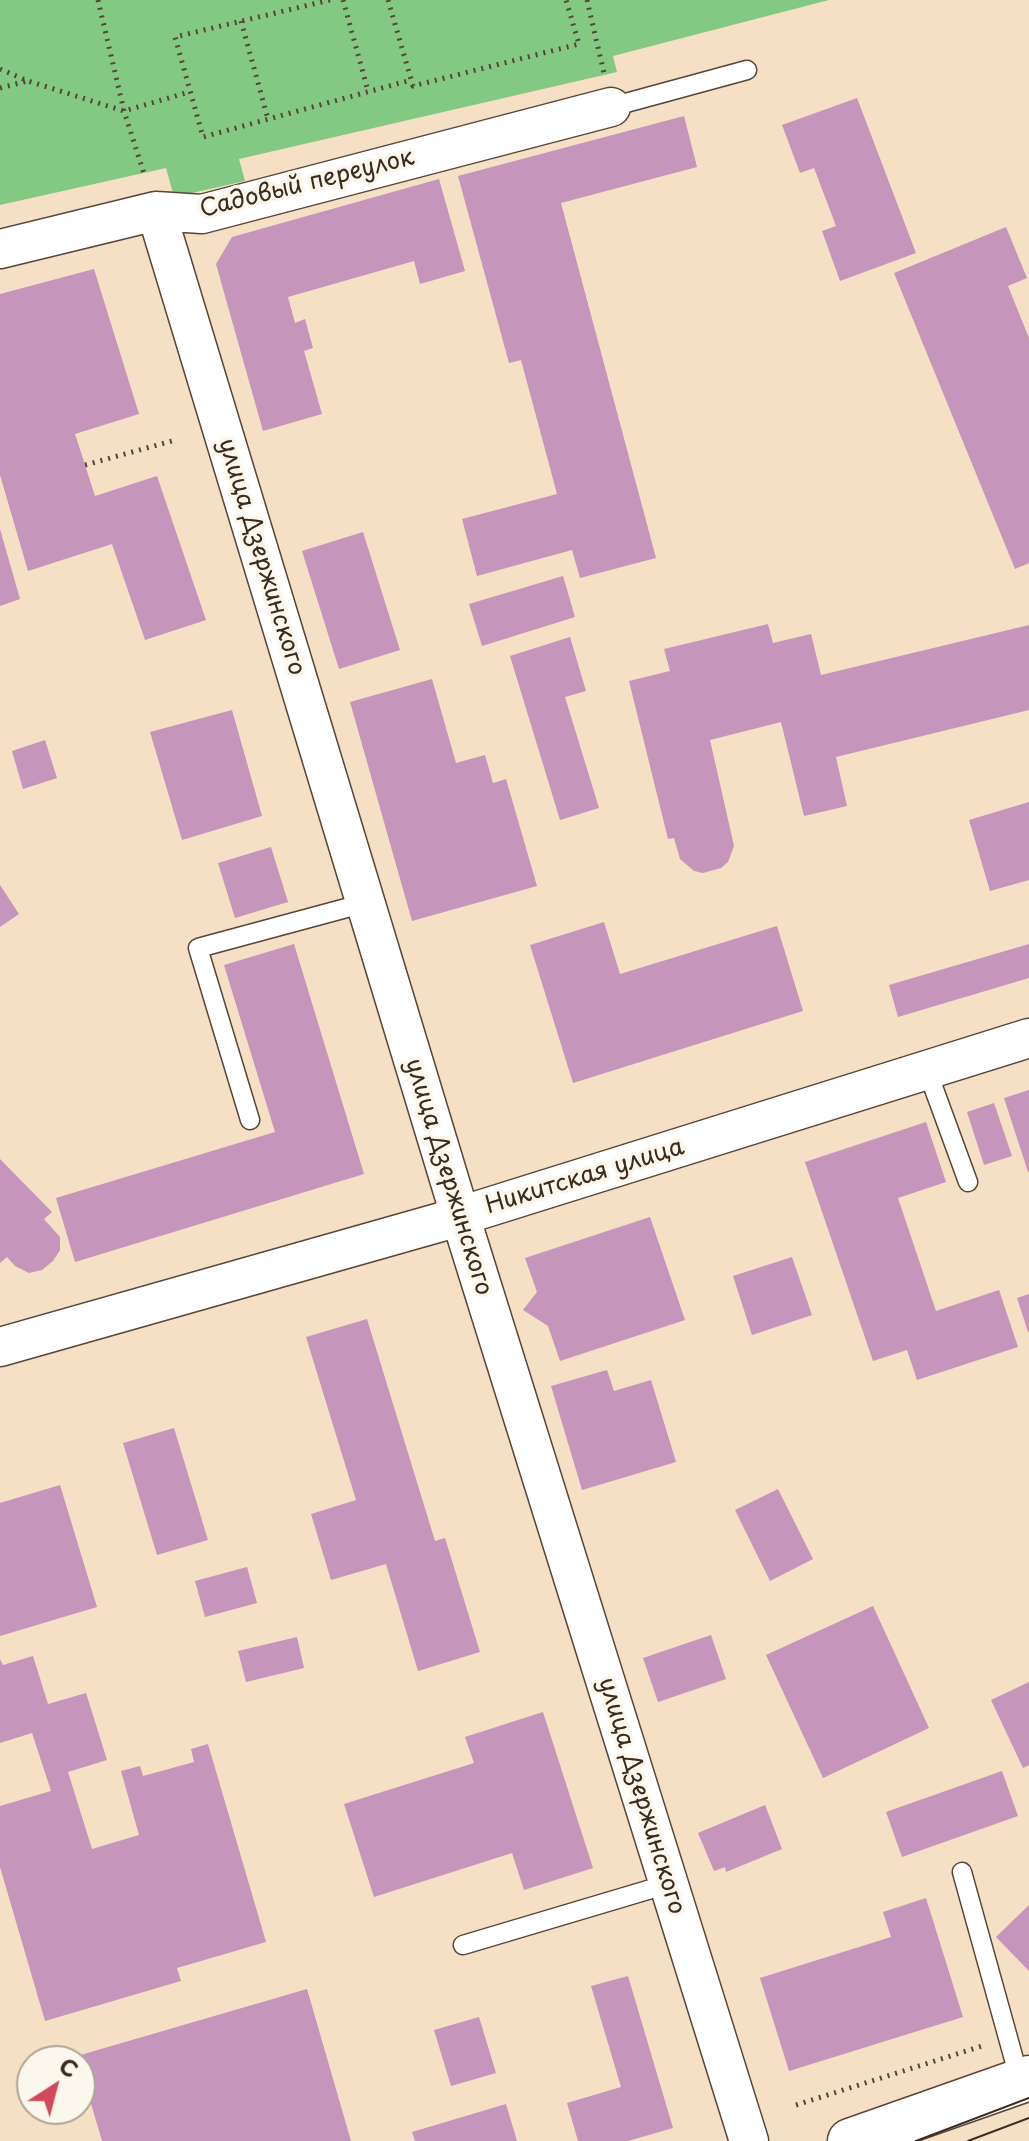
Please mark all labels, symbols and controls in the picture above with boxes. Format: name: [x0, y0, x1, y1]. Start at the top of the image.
street label: Садовый переулок: [197, 143, 417, 225]
street label: улица Дзержинского: [211, 435, 311, 679]
street label: улица Дзержинского: [398, 1055, 498, 1299]
street label: Никитская улица: [482, 1133, 688, 1221]
street label: улица Дзержинского: [591, 1674, 691, 1918]
north arrow: [16, 2045, 96, 2125]
text: С: [53, 2049, 86, 2085]

